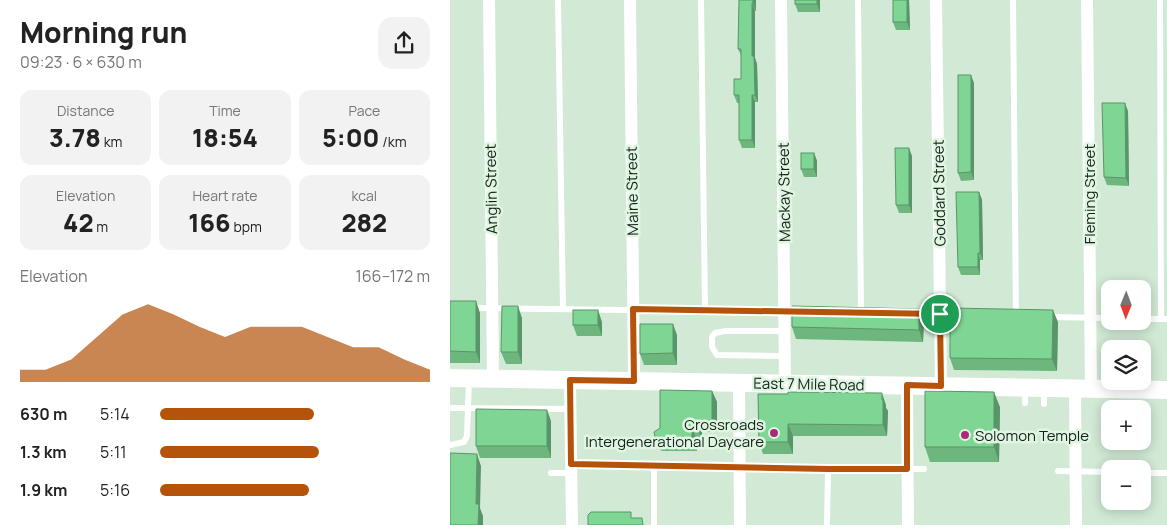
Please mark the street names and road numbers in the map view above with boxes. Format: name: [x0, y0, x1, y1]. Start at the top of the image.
street label: Goddard Street: [928, 139, 950, 247]
street label: Mackay Street: [773, 142, 795, 242]
street label: Anglin Street: [480, 144, 502, 234]
street label: Fleming Street: [1079, 144, 1100, 244]
street label: Maine Street: [621, 146, 643, 236]
street label: East 7 Mile Road: [753, 373, 865, 395]

